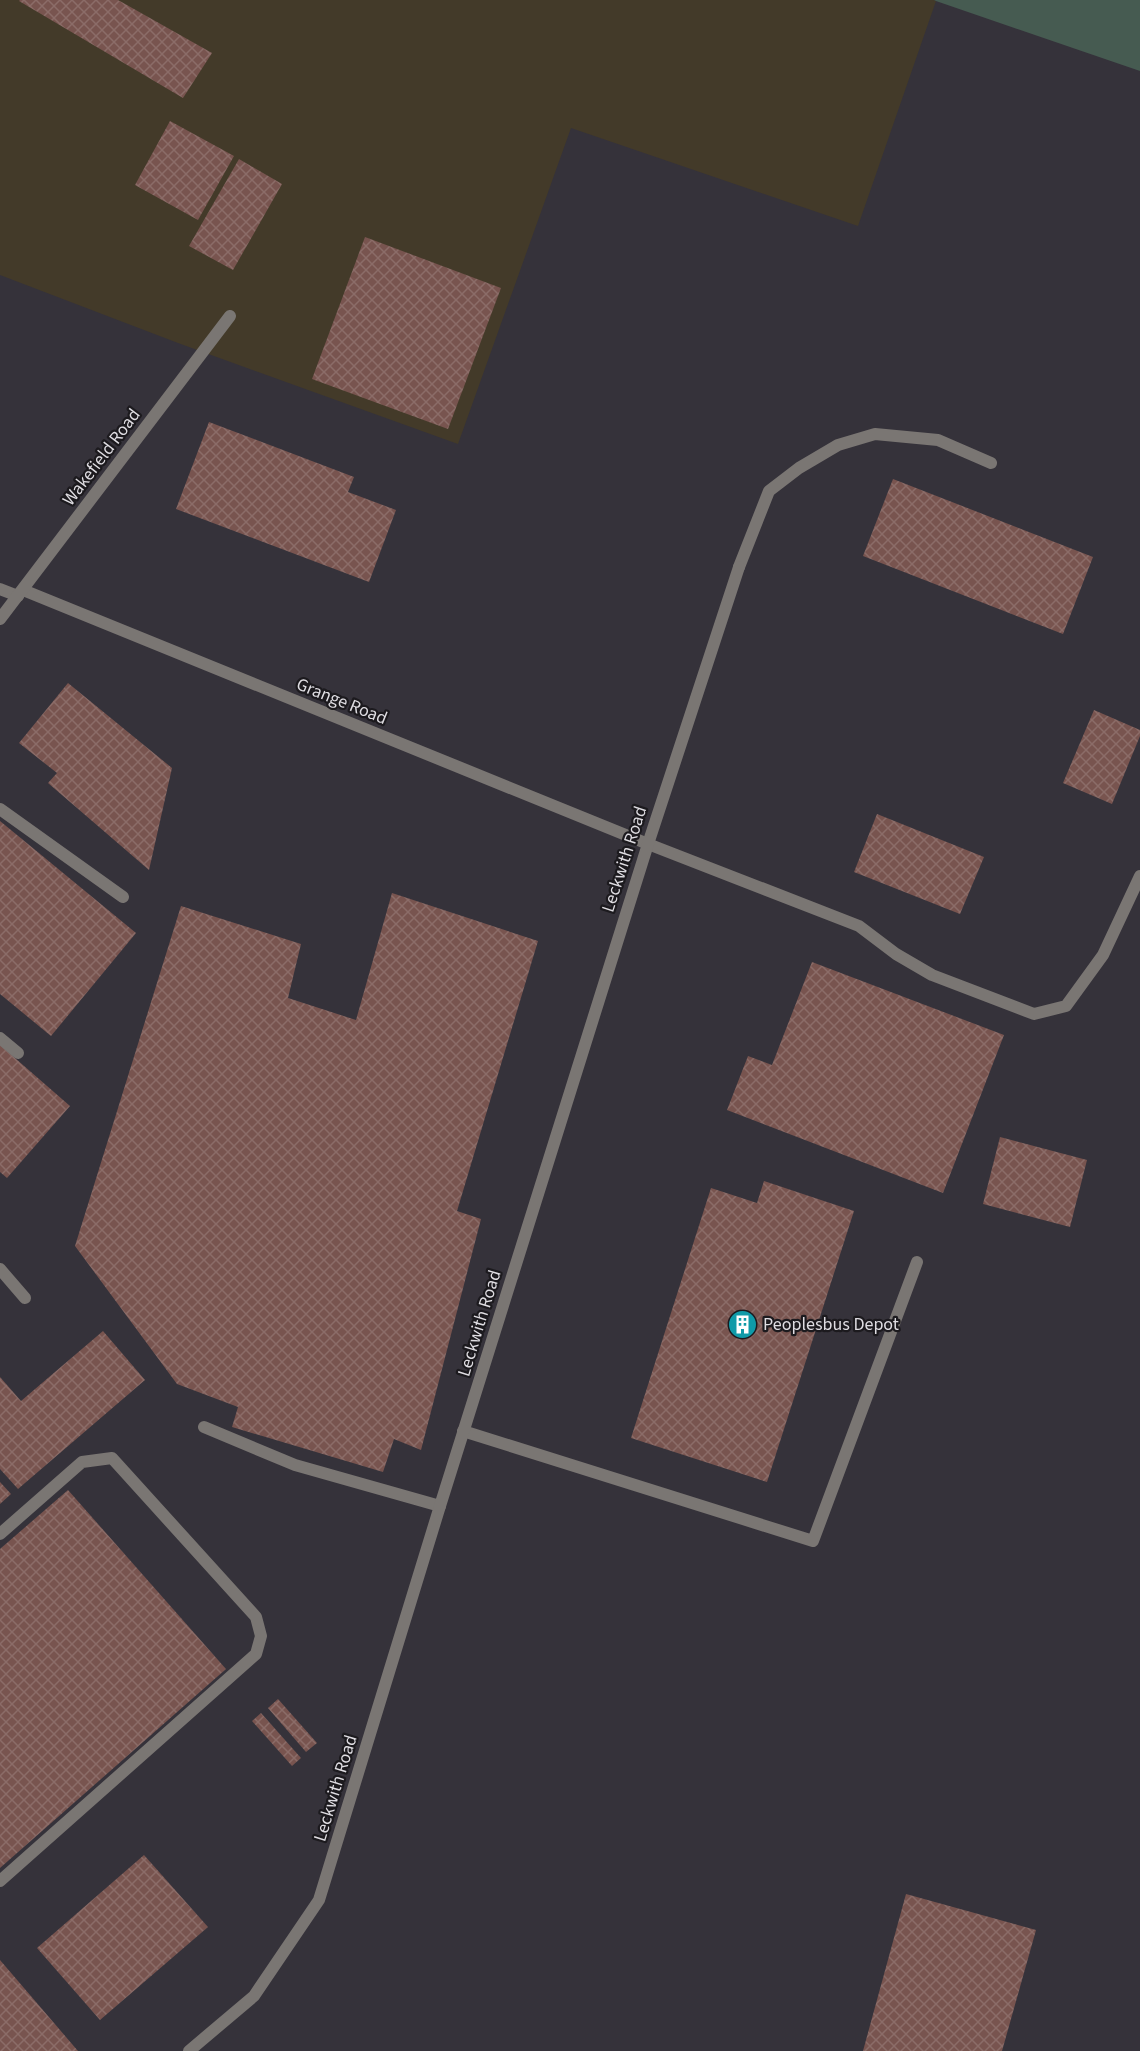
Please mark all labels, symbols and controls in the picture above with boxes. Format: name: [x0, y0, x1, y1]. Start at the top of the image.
street label: Wakefield Road: [57, 404, 146, 511]
street label: Grange Road: [293, 672, 391, 731]
street label: Leckwith Road: [596, 803, 653, 915]
street label: Leckwith Road: [451, 1267, 508, 1379]
building icon: Peoplesbus Depot: [726, 1308, 758, 1340]
place label: Peoplesbus Depot: [763, 1312, 899, 1337]
street label: Leckwith Road: [307, 1732, 364, 1844]

